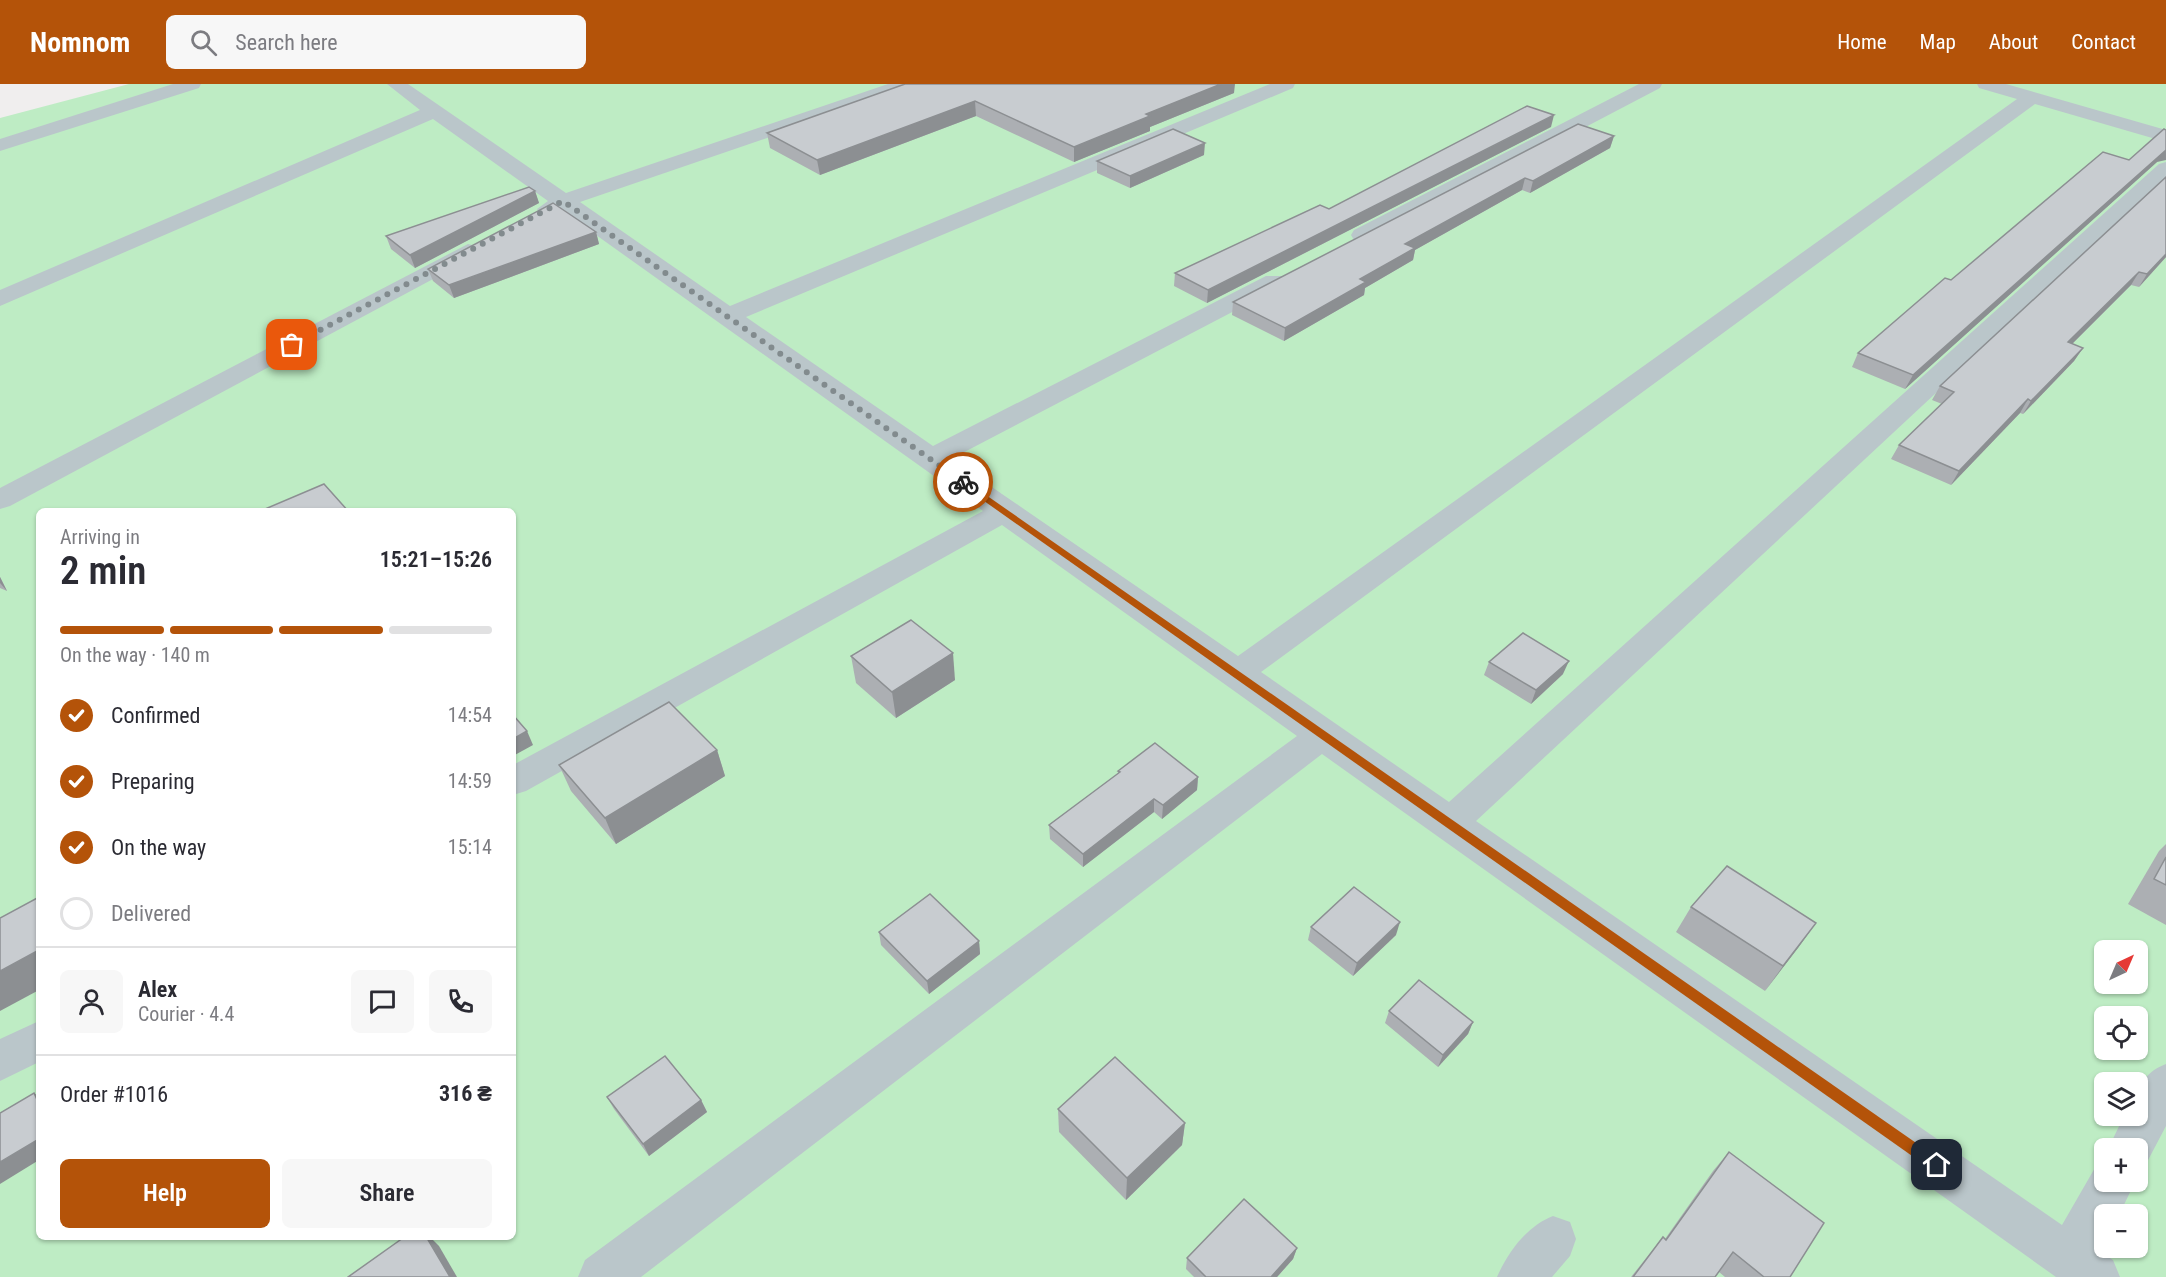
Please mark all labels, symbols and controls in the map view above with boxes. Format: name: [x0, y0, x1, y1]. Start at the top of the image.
search box: [166, 15, 586, 69]
text: Nomnom: [30, 26, 130, 59]
icon: search: [187, 26, 220, 59]
text: Search here: [235, 30, 338, 55]
text: Home: [1837, 30, 1887, 54]
text: Map: [1920, 30, 1956, 54]
text: About: [1989, 30, 2038, 54]
text: Contact: [2071, 30, 2136, 54]
pin: [266, 319, 317, 370]
icon: bag: [275, 328, 308, 361]
courier: [933, 452, 993, 512]
icon: bike: [947, 466, 980, 499]
text: Arriving in: [60, 525, 140, 549]
text: 15:21–15:26: [380, 547, 492, 572]
text: 2 min: [60, 548, 146, 594]
text: On the way · 140 m: [60, 643, 210, 667]
icon: check: [60, 699, 93, 732]
text: Confirmed: [111, 703, 200, 728]
text: 14:54: [448, 703, 492, 727]
icon: check: [60, 765, 93, 798]
text: Preparing: [111, 769, 195, 794]
text: 14:59: [448, 769, 492, 793]
icon: check: [60, 831, 93, 864]
text: On the way: [111, 835, 206, 860]
text: 15:14: [448, 835, 492, 859]
text: Delivered: [111, 901, 191, 926]
north arrow: [2094, 940, 2148, 994]
map controls: [2094, 940, 2148, 1258]
button: person: [60, 970, 123, 1033]
button: chat: [351, 970, 414, 1033]
button: phone: [429, 970, 492, 1033]
text: Alex: [138, 977, 177, 1002]
text: Courier · 4.4: [138, 1002, 234, 1026]
button: locate: [2094, 1006, 2148, 1060]
button: layers: [2094, 1072, 2148, 1126]
text: 316 ₴: [439, 1081, 492, 1106]
text: Order #1016: [60, 1082, 168, 1107]
button: +: [2094, 1138, 2148, 1192]
pin: [1911, 1139, 1962, 1190]
icon: home: [1920, 1148, 1953, 1181]
button: Help: [60, 1159, 270, 1228]
button: Share: [282, 1159, 492, 1228]
button: −: [2094, 1204, 2148, 1258]

